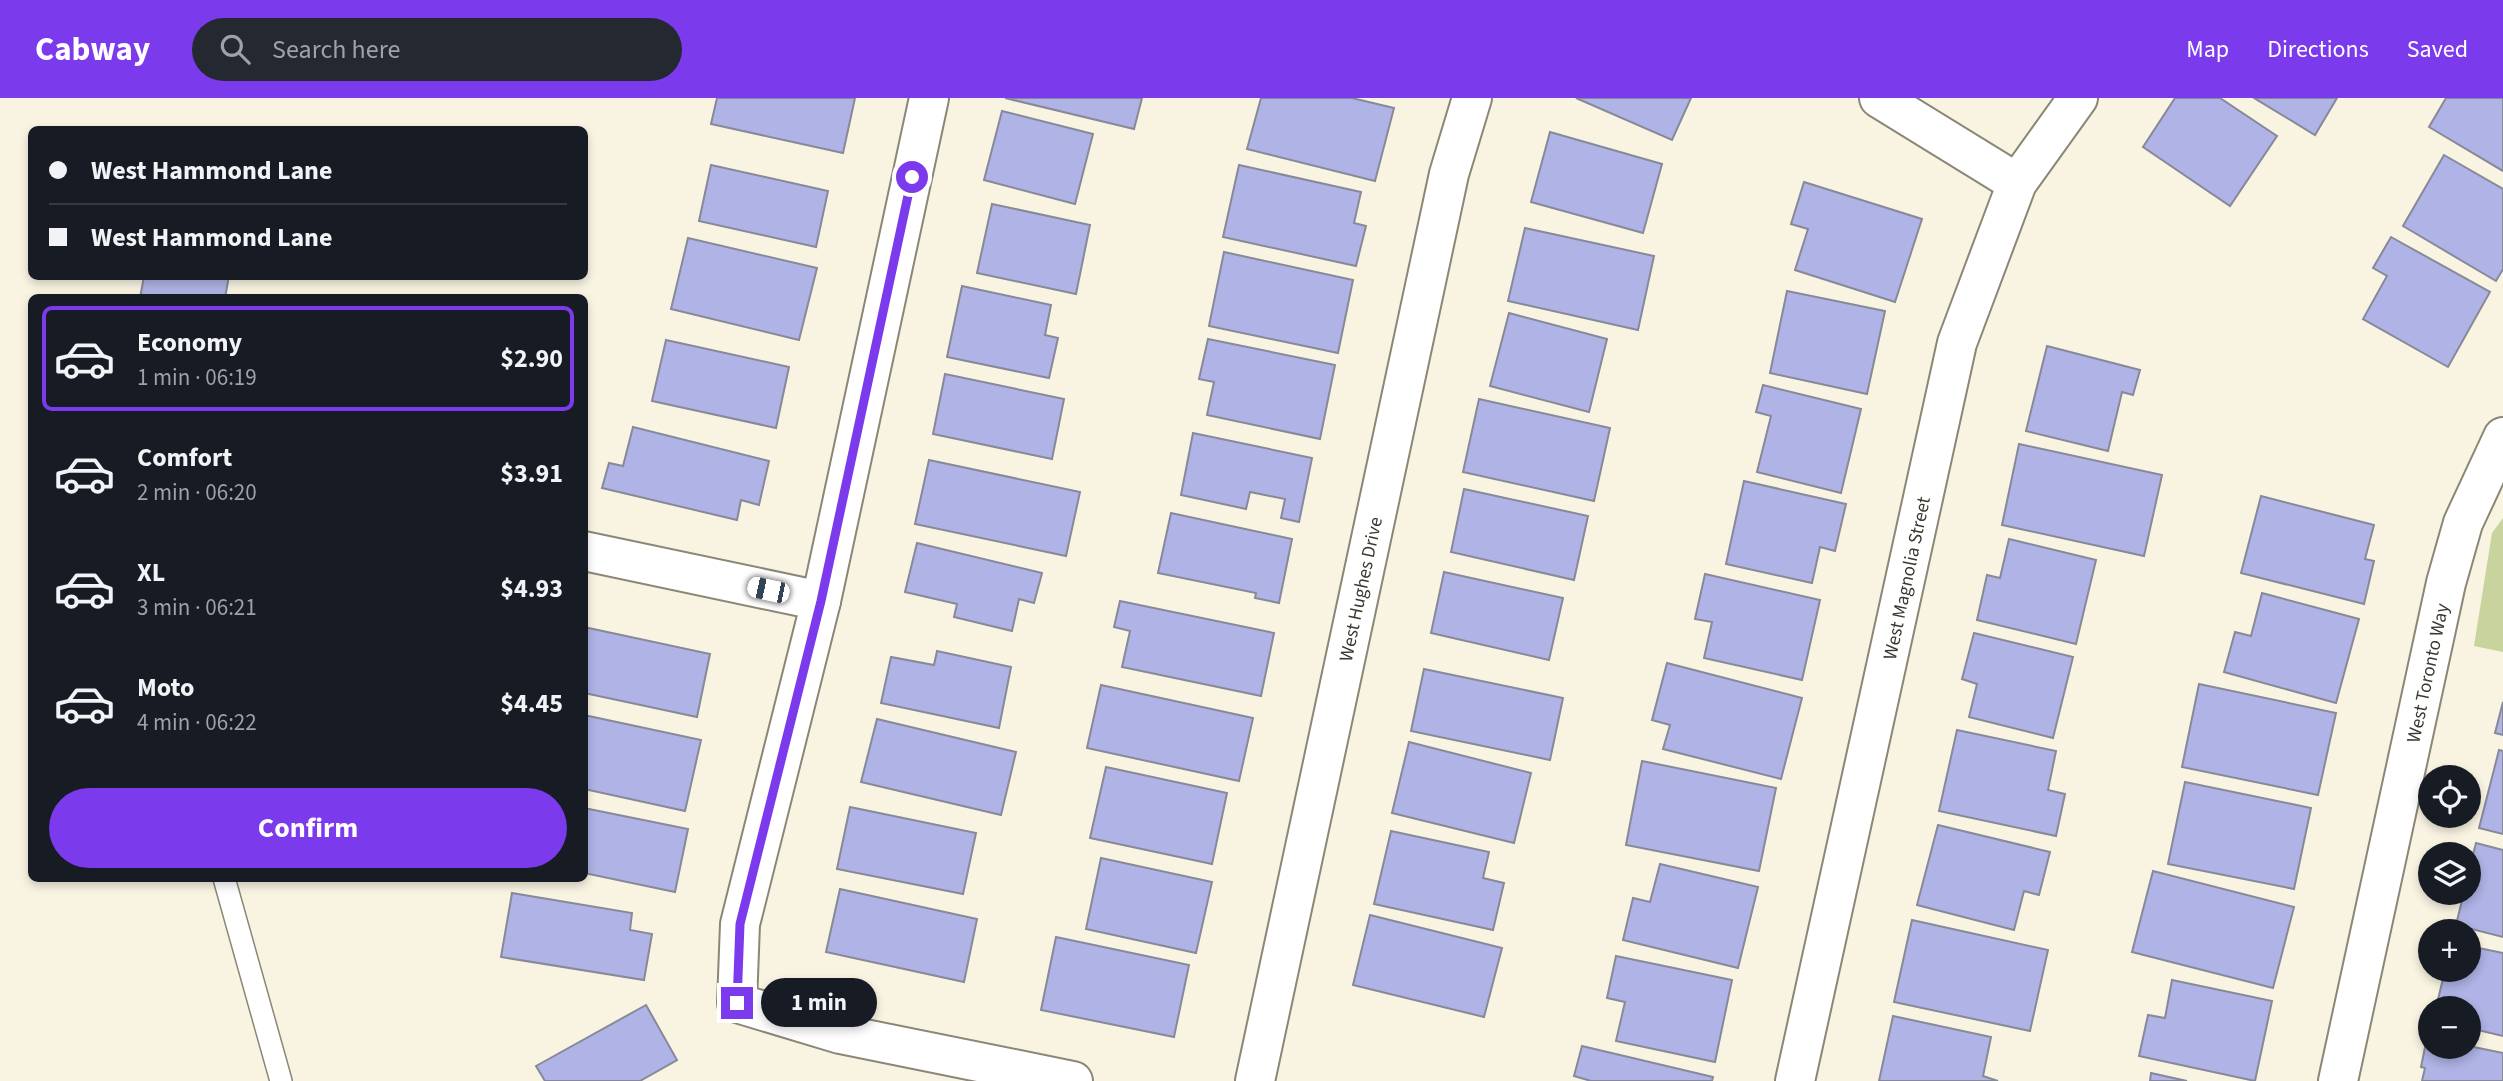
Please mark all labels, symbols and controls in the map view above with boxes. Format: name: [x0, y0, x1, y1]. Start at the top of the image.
search box: [192, 18, 682, 81]
text: Cabway: [35, 26, 150, 73]
icon: search: [216, 30, 254, 68]
text: Search here: [272, 31, 400, 68]
text: Map: [2186, 32, 2229, 67]
text: Directions: [2267, 32, 2369, 67]
text: Saved: [2407, 32, 2468, 67]
text: West Hammond Lane: [91, 152, 332, 189]
route start: [896, 161, 928, 193]
text: West Hammond Lane: [91, 219, 332, 256]
text: Economy: [137, 324, 242, 361]
icon: car: [53, 327, 116, 390]
text: $2.90: [500, 340, 563, 377]
text: 1 min · 06:19: [137, 361, 257, 394]
text: Comfort: [137, 439, 232, 476]
icon: car: [53, 442, 116, 505]
text: $3.91: [500, 455, 563, 492]
text: 2 min · 06:20: [137, 476, 257, 509]
street label: West Magnolia Street: [1877, 494, 1938, 662]
street label: West Hughes Drive: [1333, 515, 1390, 664]
text: XL: [137, 554, 165, 591]
icon: car: [53, 557, 116, 620]
text: $4.93: [500, 570, 563, 607]
car: [746, 575, 791, 605]
text: 3 min · 06:21: [137, 591, 257, 624]
street label: West Toronto Way: [2401, 601, 2456, 745]
text: Moto: [137, 669, 194, 706]
icon: car: [53, 672, 116, 735]
text: $4.45: [500, 685, 563, 722]
text: 4 min · 06:22: [137, 706, 257, 739]
map controls: [2418, 765, 2481, 1059]
button: locate: [2418, 765, 2481, 828]
button: Confirm: [49, 788, 567, 868]
button: layers: [2418, 842, 2481, 905]
button: +: [2418, 919, 2481, 982]
callout: 1 min: [762, 978, 877, 1028]
text: 1 min: [791, 986, 847, 1019]
route end: [721, 987, 753, 1019]
button: −: [2418, 996, 2481, 1059]

